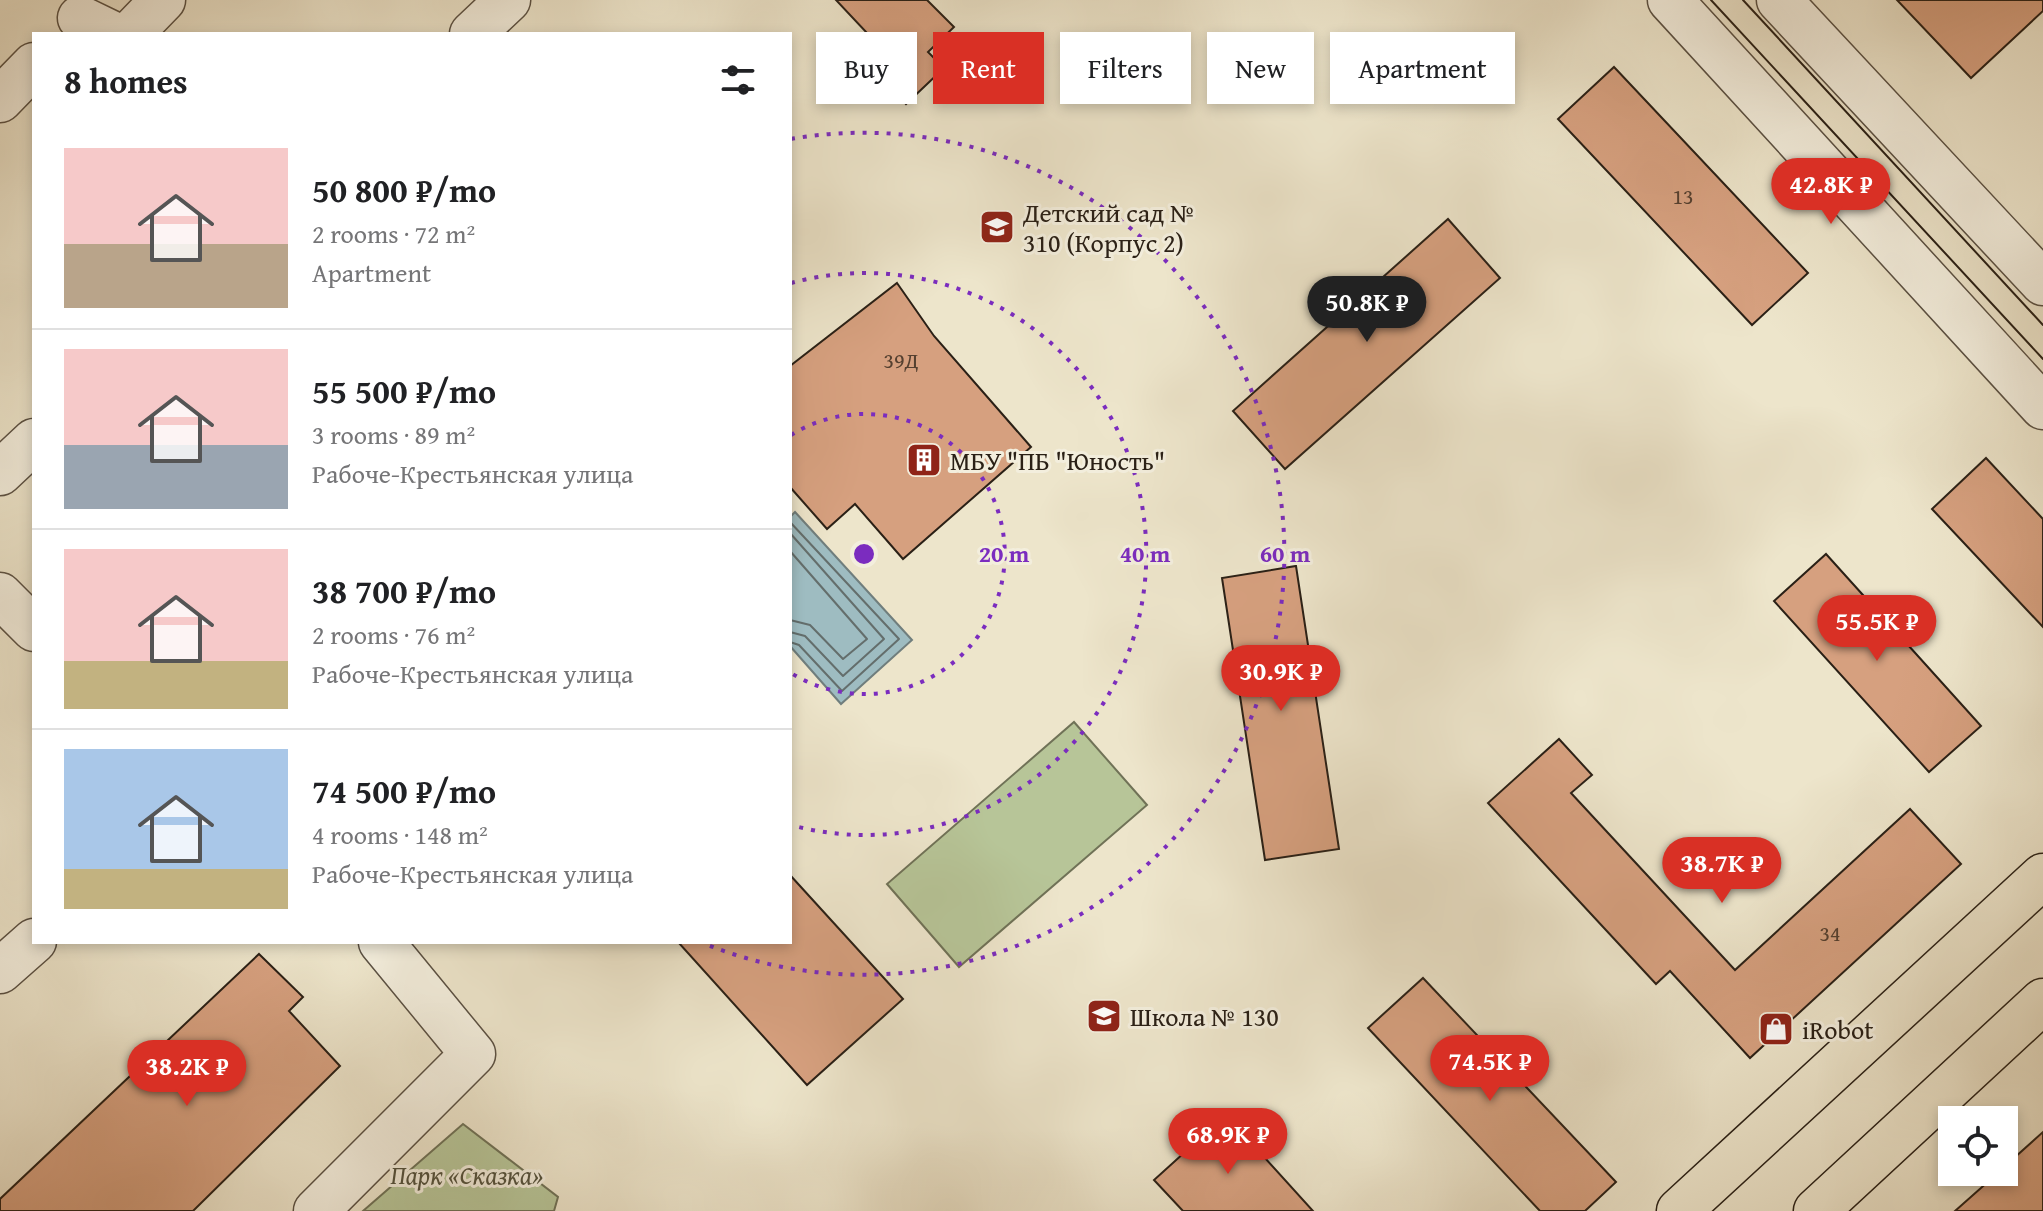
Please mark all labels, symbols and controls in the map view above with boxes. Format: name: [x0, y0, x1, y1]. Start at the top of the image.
chip: Buy: [816, 32, 917, 104]
chip: Rent: [933, 32, 1044, 104]
chip: Filters: [1060, 32, 1191, 104]
chip: New: [1207, 32, 1314, 104]
chip: Apartment: [1330, 32, 1515, 104]
text: 8 homes: [64, 56, 188, 105]
icon: filters: [716, 58, 760, 102]
pin: 42.8K ₽: [1757, 158, 1905, 226]
text: 42.8K ₽: [1789, 164, 1873, 203]
text: 50 800 ₽/mo: [312, 165, 496, 214]
icon: home: [128, 180, 224, 276]
house number: 13: [1672, 180, 1694, 212]
place label: Детский сад № 310 (Корпус 2): [1022, 193, 1194, 262]
school or university icon: Детский сад № 310 (Корпус 2): [978, 208, 1016, 246]
text: 2 rooms · 72 m²: [312, 214, 475, 253]
text: Apartment: [312, 253, 431, 292]
pin: 50.8K ₽: [1293, 276, 1441, 344]
text: 50.8K ₽: [1325, 282, 1409, 321]
house number: 39Д: [883, 344, 919, 376]
text: 55 500 ₽/mo: [312, 366, 496, 415]
icon: home: [128, 381, 224, 477]
text: 3 rooms · 89 m²: [312, 415, 475, 454]
building icon: МБУ "ПБ "Юность": [905, 441, 943, 479]
place label: МБУ "ПБ "Юность": [950, 441, 1165, 480]
text: Рабоче-Крестьянская улица: [312, 454, 633, 493]
text: 20 m: [979, 536, 1030, 571]
text: 40 m: [1120, 536, 1171, 571]
text: 60 m: [1260, 536, 1311, 571]
centre of rings: [850, 540, 878, 568]
text: 38 700 ₽/mo: [312, 566, 496, 615]
icon: home: [128, 581, 224, 677]
pin: 55.5K ₽: [1803, 595, 1951, 663]
text: 55.5K ₽: [1835, 601, 1919, 640]
text: 2 rooms · 76 m²: [312, 615, 475, 654]
pin: 30.9K ₽: [1207, 645, 1355, 713]
text: 30.9K ₽: [1239, 651, 1323, 690]
text: Рабоче-Крестьянская улица: [312, 654, 633, 693]
text: 74 500 ₽/mo: [312, 766, 496, 815]
icon: home: [128, 781, 224, 877]
text: 4 rooms · 148 m²: [312, 815, 488, 854]
pin: 38.7K ₽: [1648, 837, 1796, 905]
text: 38.7K ₽: [1680, 843, 1764, 882]
text: Рабоче-Крестьянская улица: [312, 854, 633, 893]
house number: 34: [1819, 917, 1841, 949]
school or university icon: Школа № 130: [1085, 997, 1123, 1035]
place label: Школа № 130: [1130, 997, 1279, 1036]
shop icon: iRobot: [1757, 1010, 1795, 1048]
place label: iRobot: [1802, 1010, 1873, 1049]
pin: 74.5K ₽: [1416, 1035, 1564, 1103]
pin: 38.2K ₽: [113, 1040, 261, 1108]
text: 74.5K ₽: [1448, 1041, 1532, 1080]
text: 38.2K ₽: [145, 1046, 229, 1085]
map controls: [1938, 1106, 2018, 1186]
button: locate: [1938, 1106, 2018, 1186]
pin: 68.9K ₽: [1154, 1108, 1302, 1176]
text: 68.9K ₽: [1186, 1114, 1270, 1153]
park label: Парк «Сказка»: [391, 1155, 543, 1194]

